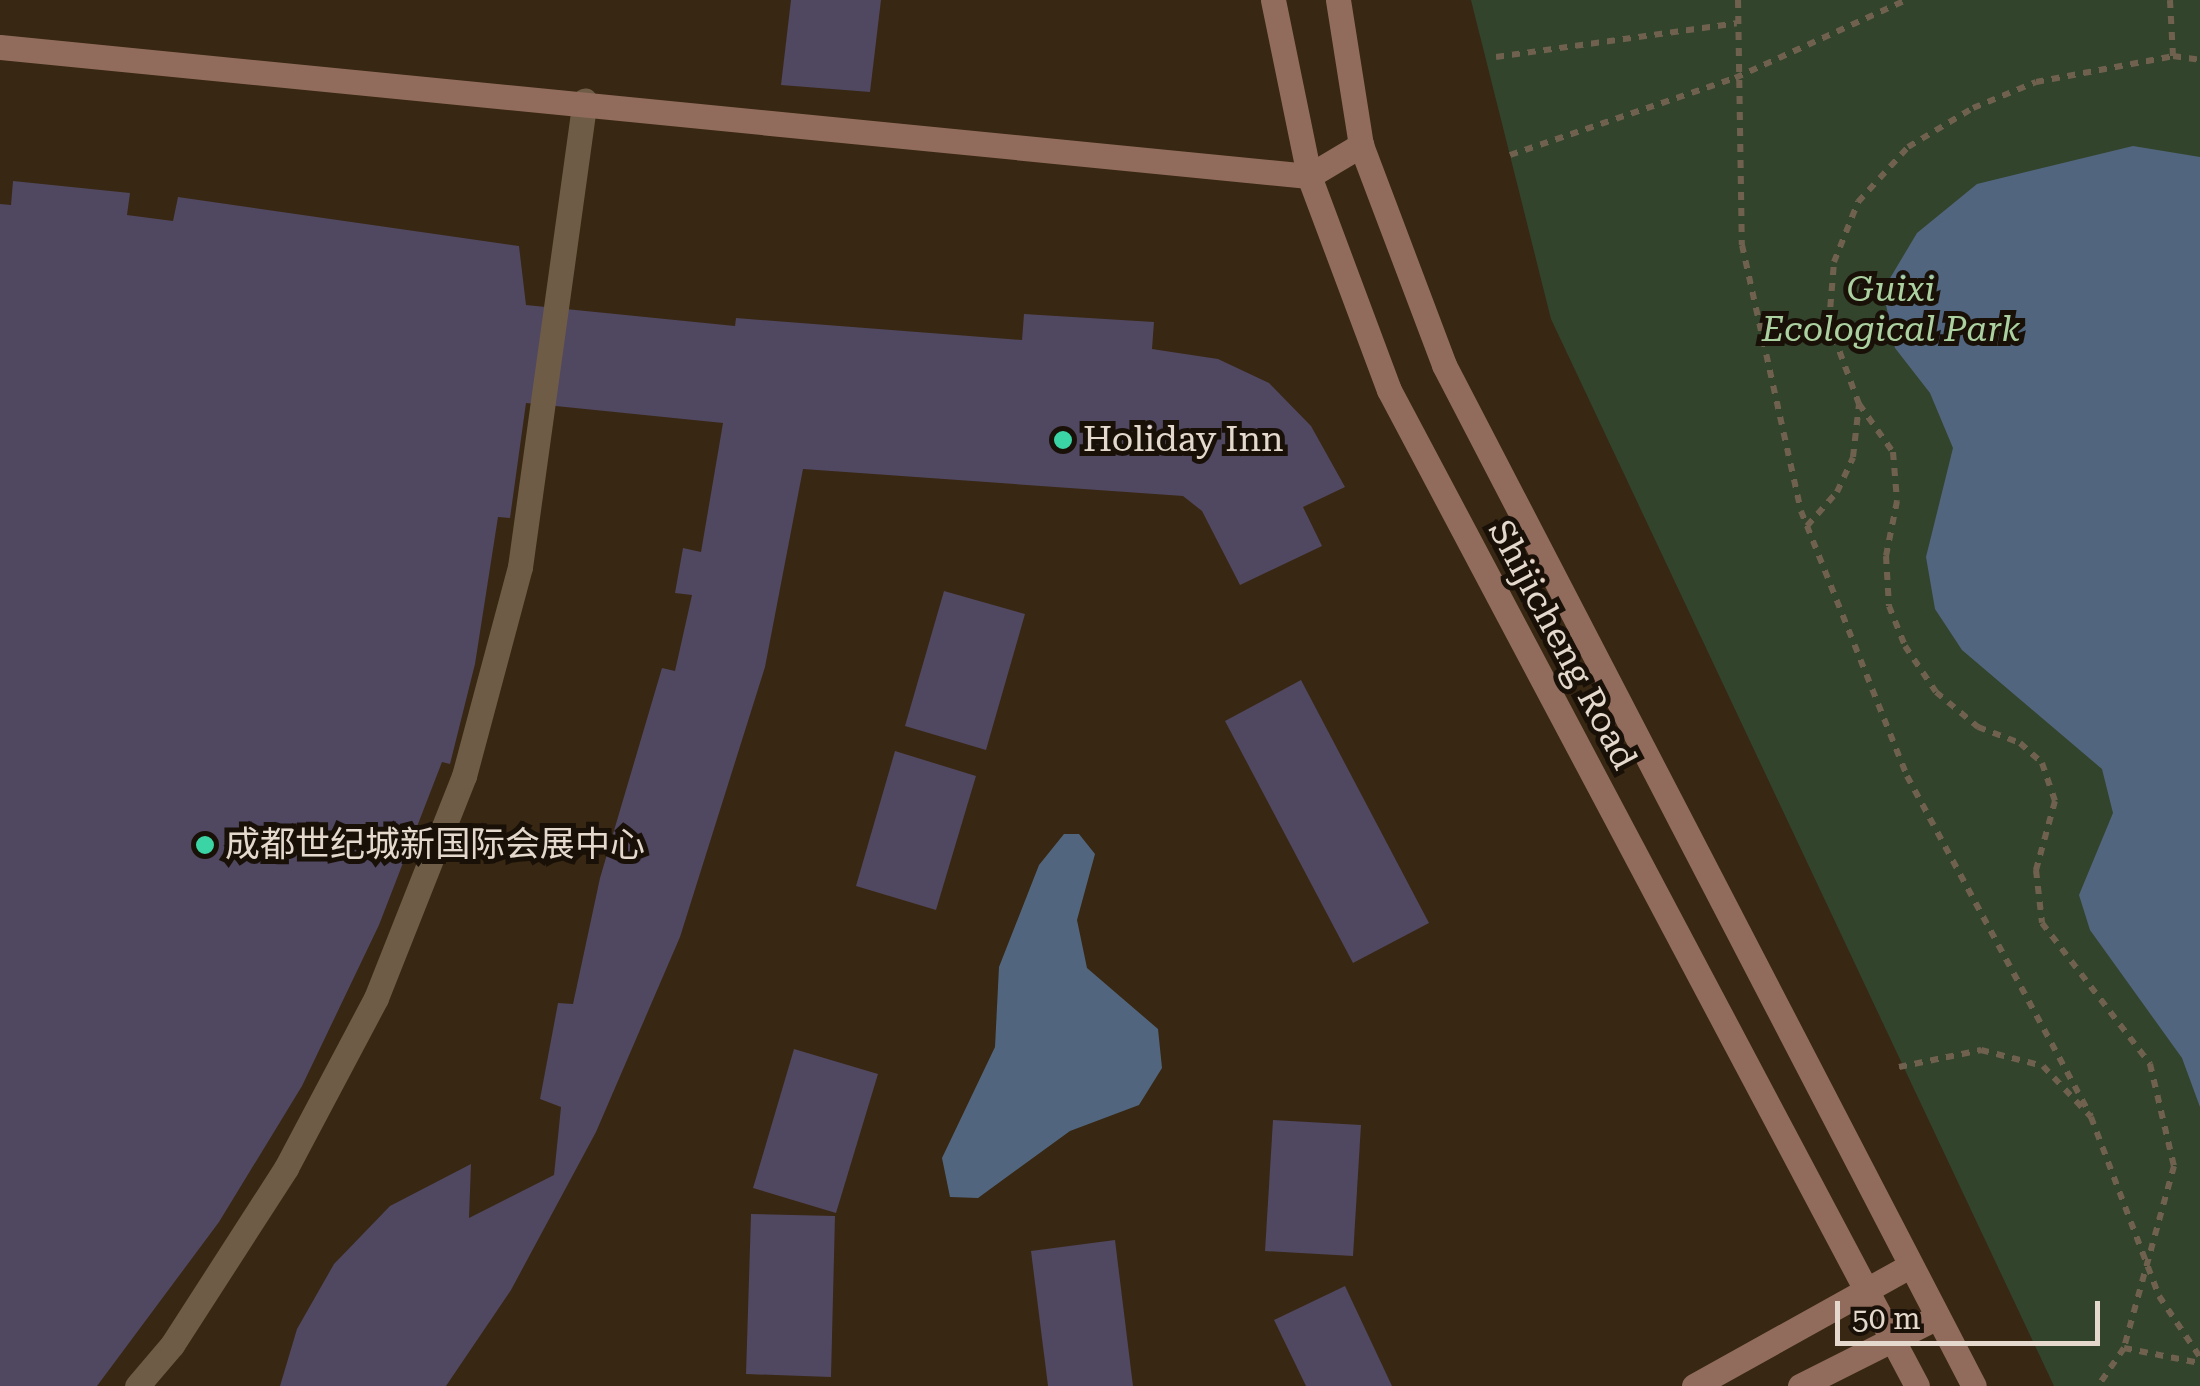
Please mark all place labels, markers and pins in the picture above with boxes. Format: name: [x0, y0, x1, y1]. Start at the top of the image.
place label: Holiday Inn: [1083, 419, 1284, 461]
marker: Holiday Inn: [1052, 429, 1074, 451]
place label: 成都世纪城新国际会展中心: [225, 824, 645, 866]
marker: 成都世纪城新国际会展中心: [194, 834, 216, 856]

